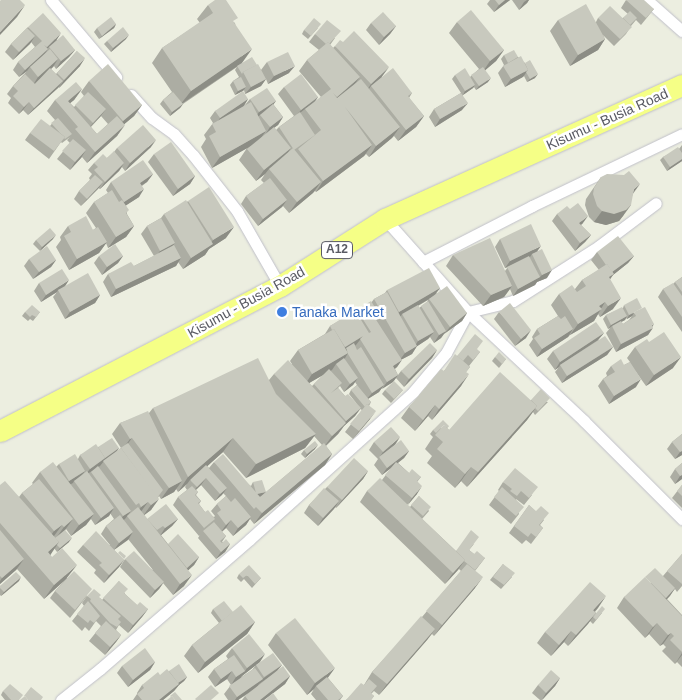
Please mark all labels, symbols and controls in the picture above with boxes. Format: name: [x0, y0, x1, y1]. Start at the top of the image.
street label: Kisumu - Busia Road: [544, 85, 670, 153]
road number: A12: [321, 240, 353, 260]
street label: Kisumu - Busia Road: [184, 263, 308, 341]
place label: Tanaka Market: [292, 304, 384, 320]
marker: Tanaka Market: [276, 306, 288, 318]

